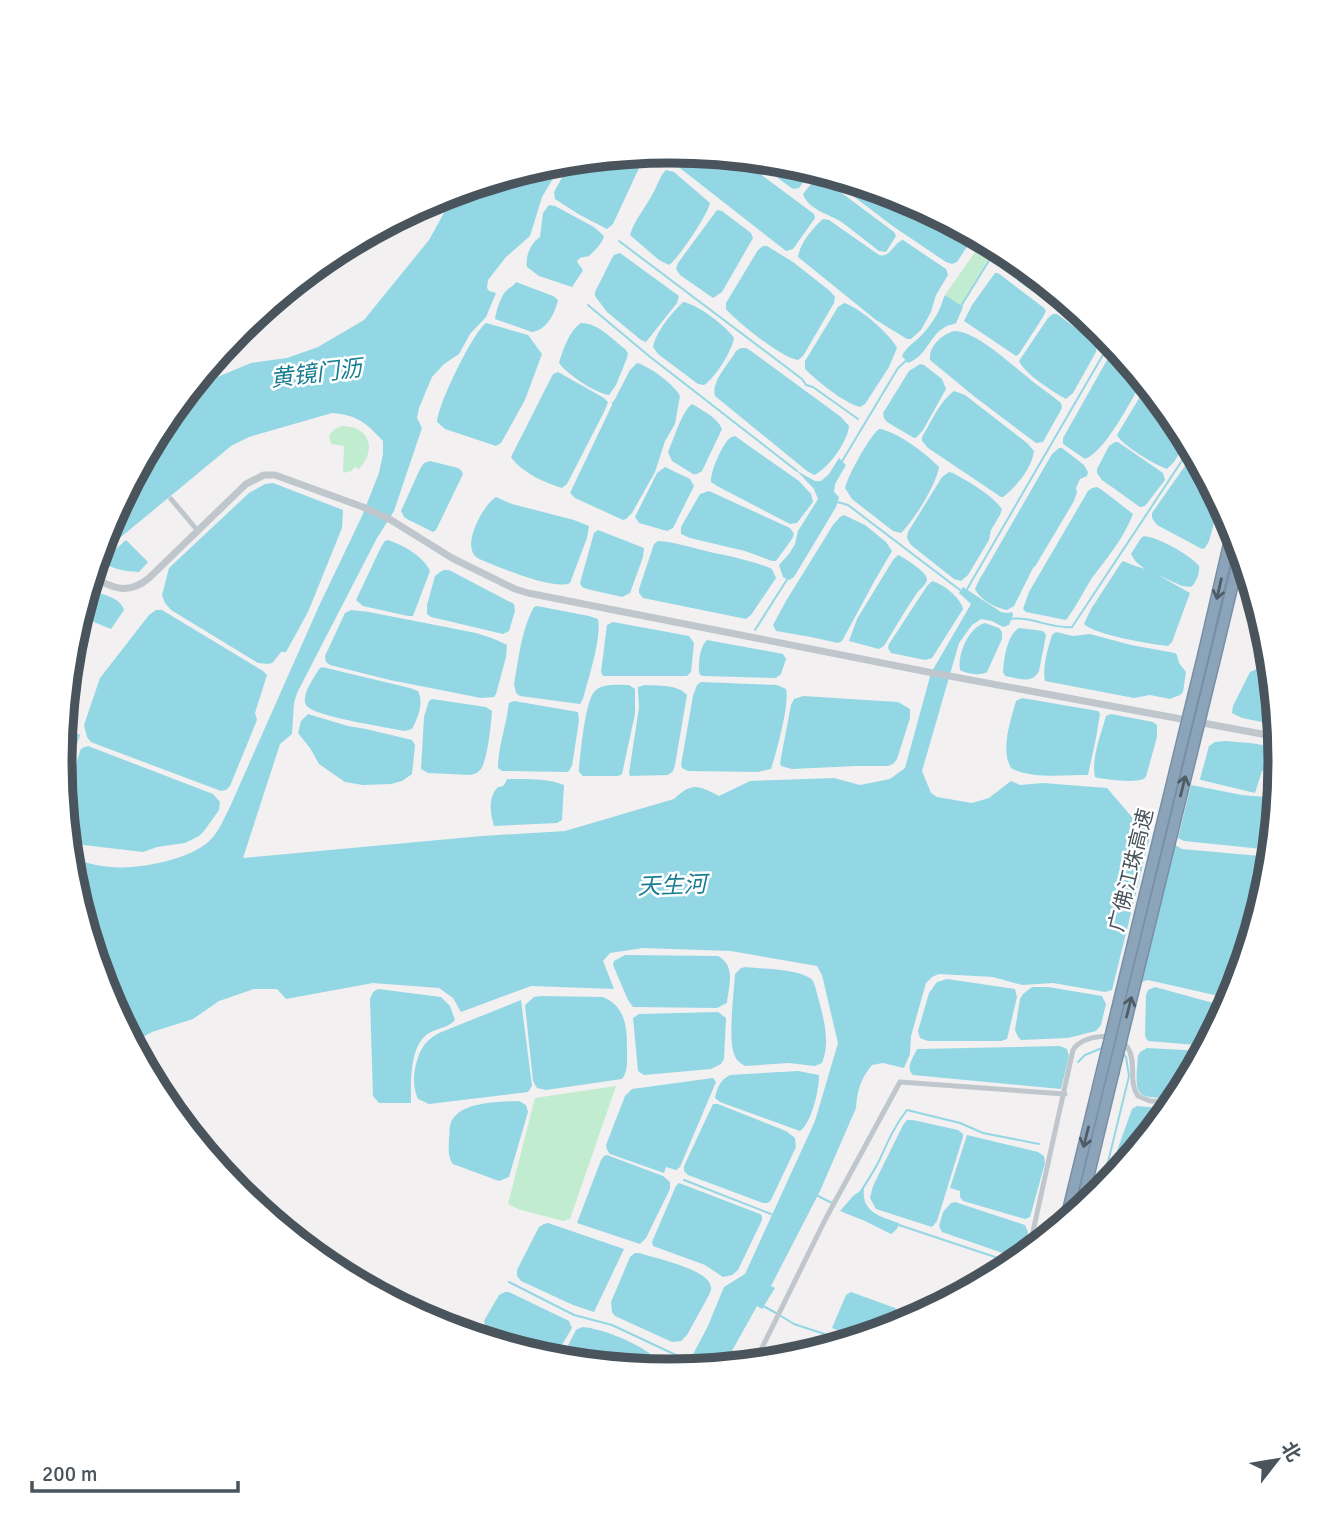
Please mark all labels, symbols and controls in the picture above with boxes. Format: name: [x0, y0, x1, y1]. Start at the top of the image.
water label: 黄镜门沥: [269, 353, 367, 393]
one-way arrow: [1211, 577, 1225, 600]
one-way arrow: [1177, 776, 1190, 798]
street label: 广佛江珠高速: [1103, 806, 1159, 934]
water label: 天生河: [637, 870, 711, 901]
one-way arrow: [1123, 996, 1136, 1019]
one-way arrow: [1079, 1125, 1092, 1148]
north arrow: [1242, 1425, 1312, 1495]
text: 北: [1276, 1437, 1306, 1466]
scale bar: [32, 1450, 238, 1494]
text: 200 m: [42, 1461, 97, 1487]

